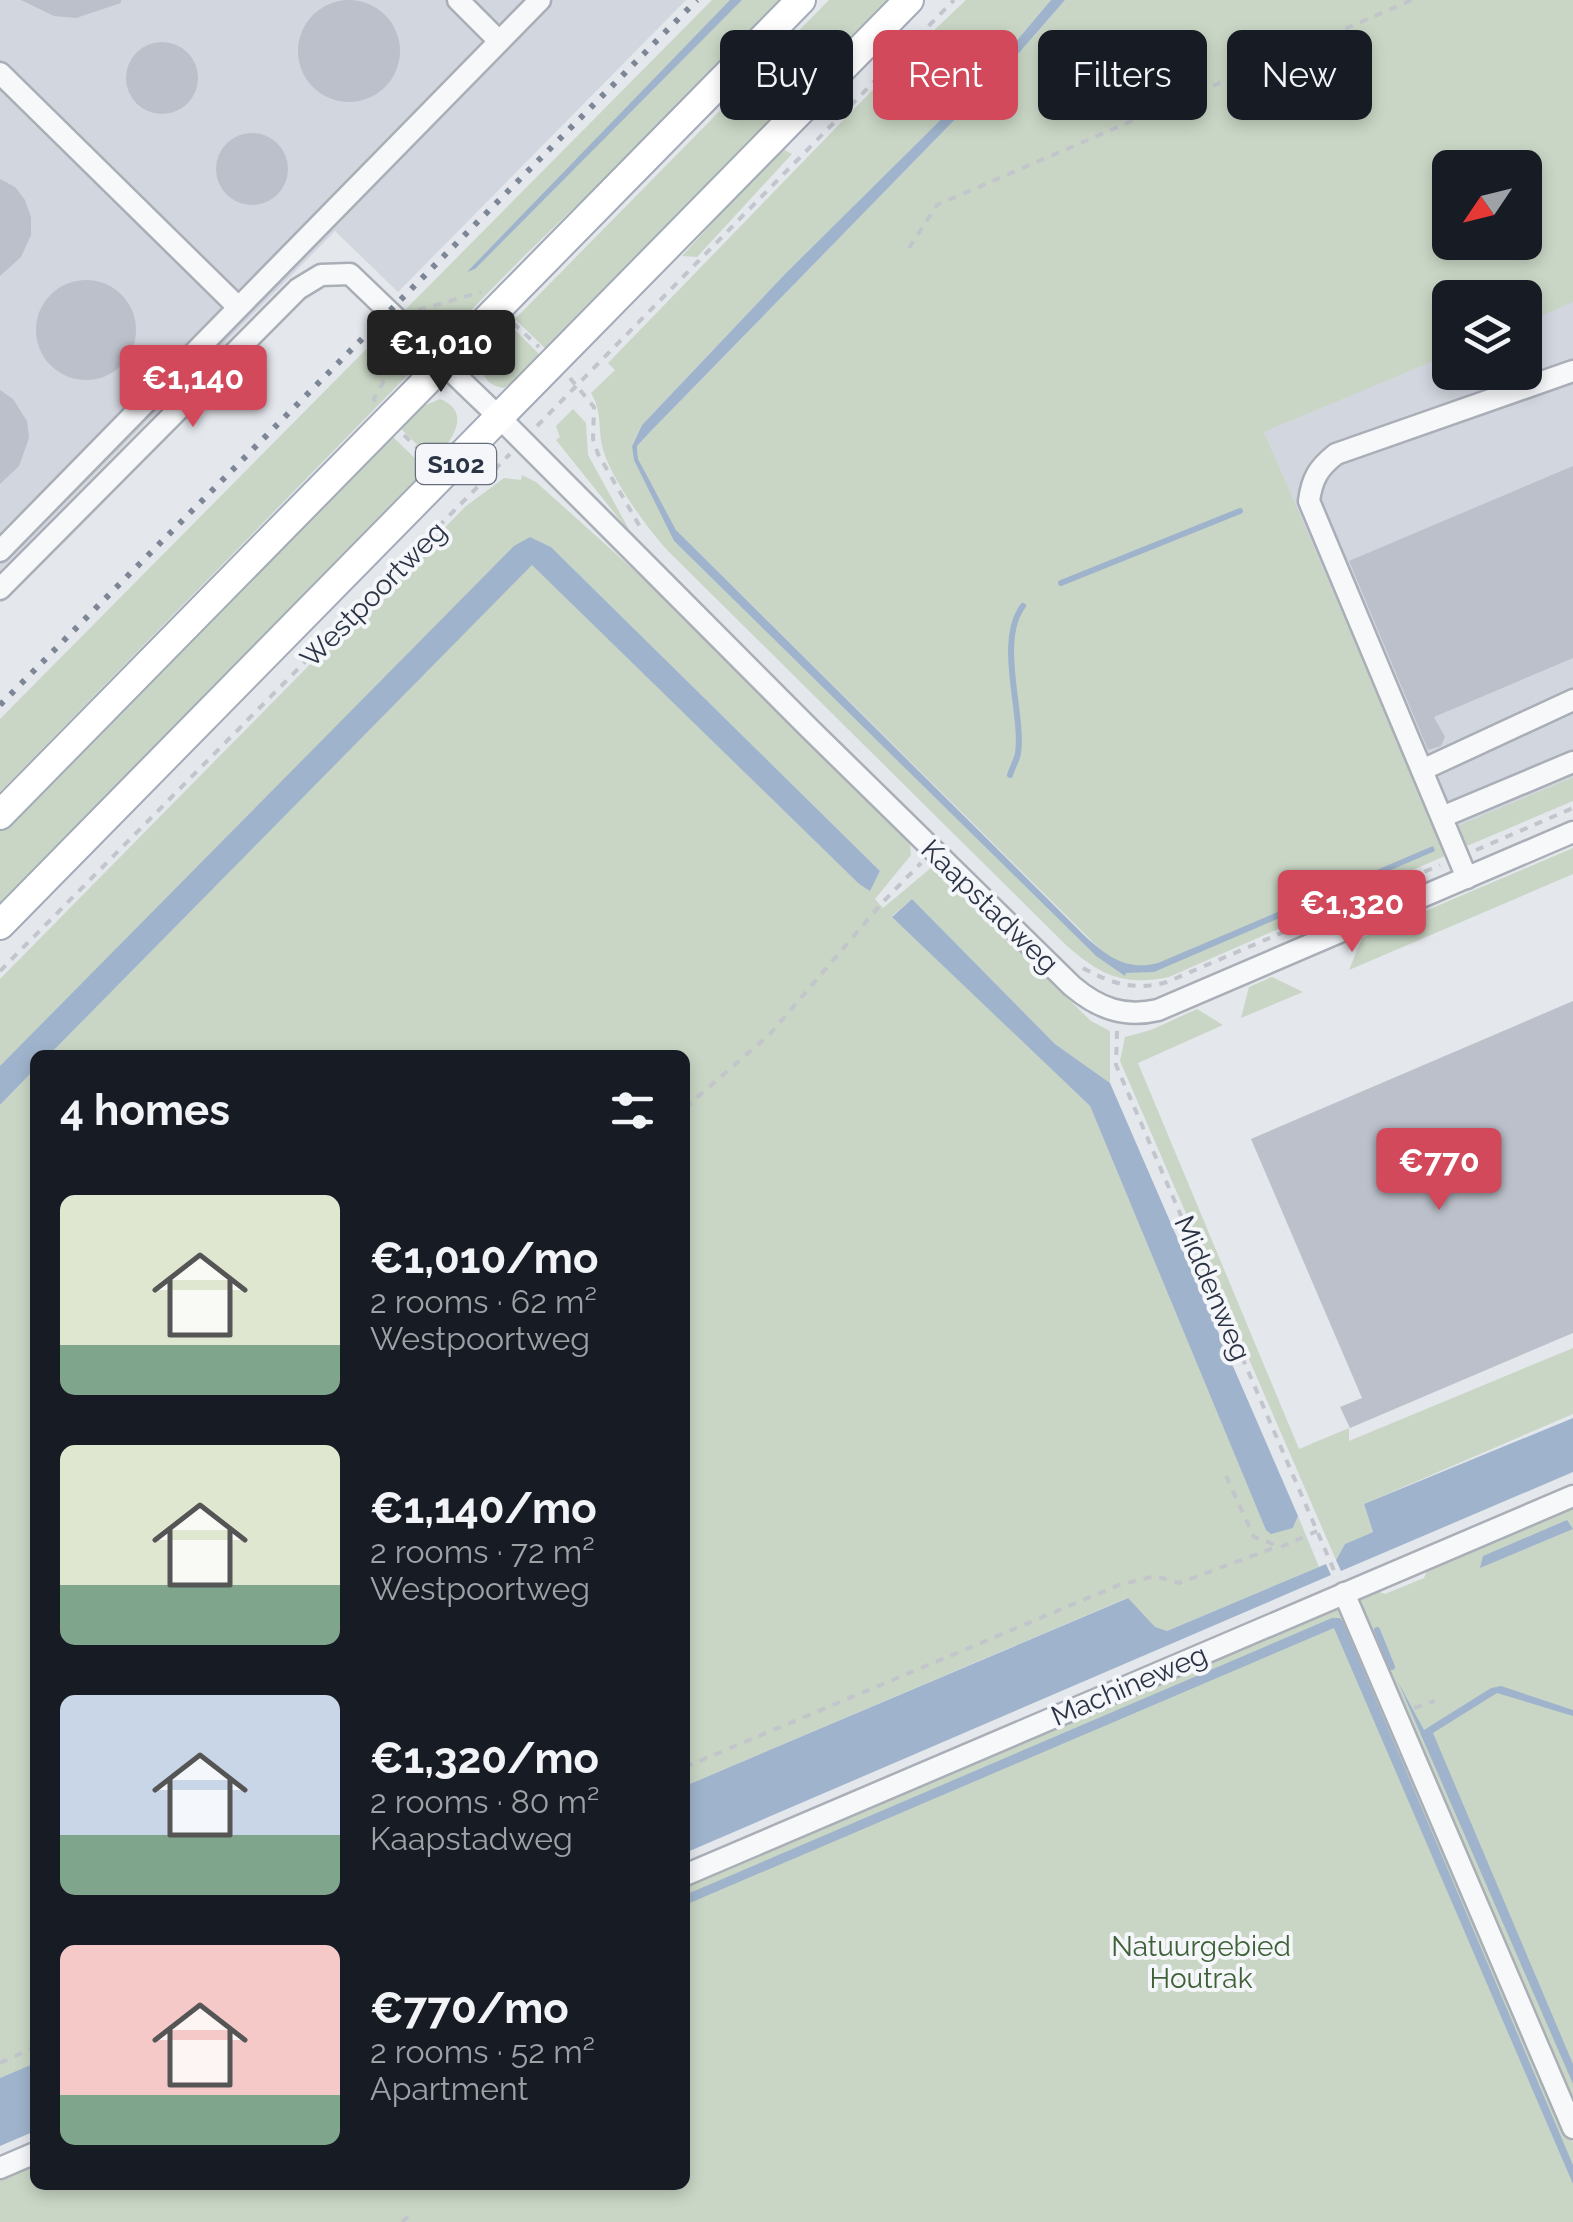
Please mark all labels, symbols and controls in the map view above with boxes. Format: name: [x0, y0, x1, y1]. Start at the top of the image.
chip: Buy: [720, 30, 853, 120]
chip: Rent: [873, 30, 1018, 120]
chip: Filters: [1038, 30, 1207, 120]
chip: New: [1227, 30, 1372, 120]
north arrow: [1432, 150, 1542, 260]
map controls: [1432, 150, 1542, 390]
button: layers: [1432, 280, 1542, 390]
pin: €1,010: [360, 310, 522, 395]
text: €1,010: [389, 324, 493, 361]
pin: €1,140: [112, 345, 274, 430]
text: €1,140: [142, 359, 244, 396]
road number: S102: [416, 444, 496, 484]
street label: Westpoortweg: [294, 515, 453, 674]
street label: Kaapstadweg: [914, 833, 1065, 980]
pin: €1,320: [1271, 870, 1433, 955]
text: €1,320: [1300, 884, 1404, 921]
icon: filters: [605, 1083, 660, 1138]
text: 4 homes: [60, 1086, 230, 1135]
pin: €770: [1380, 1128, 1498, 1213]
text: €770: [1398, 1142, 1480, 1179]
street label: Middenweg: [1167, 1211, 1258, 1365]
text: €1,010/mo: [370, 1234, 598, 1283]
icon: home: [140, 1235, 260, 1355]
text: 2 rooms · 62 m²: [370, 1283, 597, 1320]
text: Westpoortweg: [370, 1320, 590, 1357]
text: €1,140/mo: [370, 1484, 597, 1533]
icon: home: [140, 1485, 260, 1605]
text: 2 rooms · 72 m²: [370, 1533, 595, 1570]
text: Westpoortweg: [370, 1570, 590, 1607]
street label: Machineweg: [1046, 1638, 1212, 1733]
text: €1,320/mo: [370, 1734, 599, 1783]
icon: home: [140, 1735, 260, 1855]
text: 2 rooms · 80 m²: [370, 1783, 599, 1820]
text: Kaapstadweg: [370, 1820, 573, 1857]
park label: Natuurgebied Houtrak: [1111, 1930, 1291, 1995]
text: €770/mo: [370, 1984, 569, 2033]
icon: home: [140, 1985, 260, 2105]
text: 2 rooms · 52 m²: [370, 2033, 595, 2070]
text: Apartment: [370, 2070, 528, 2107]

